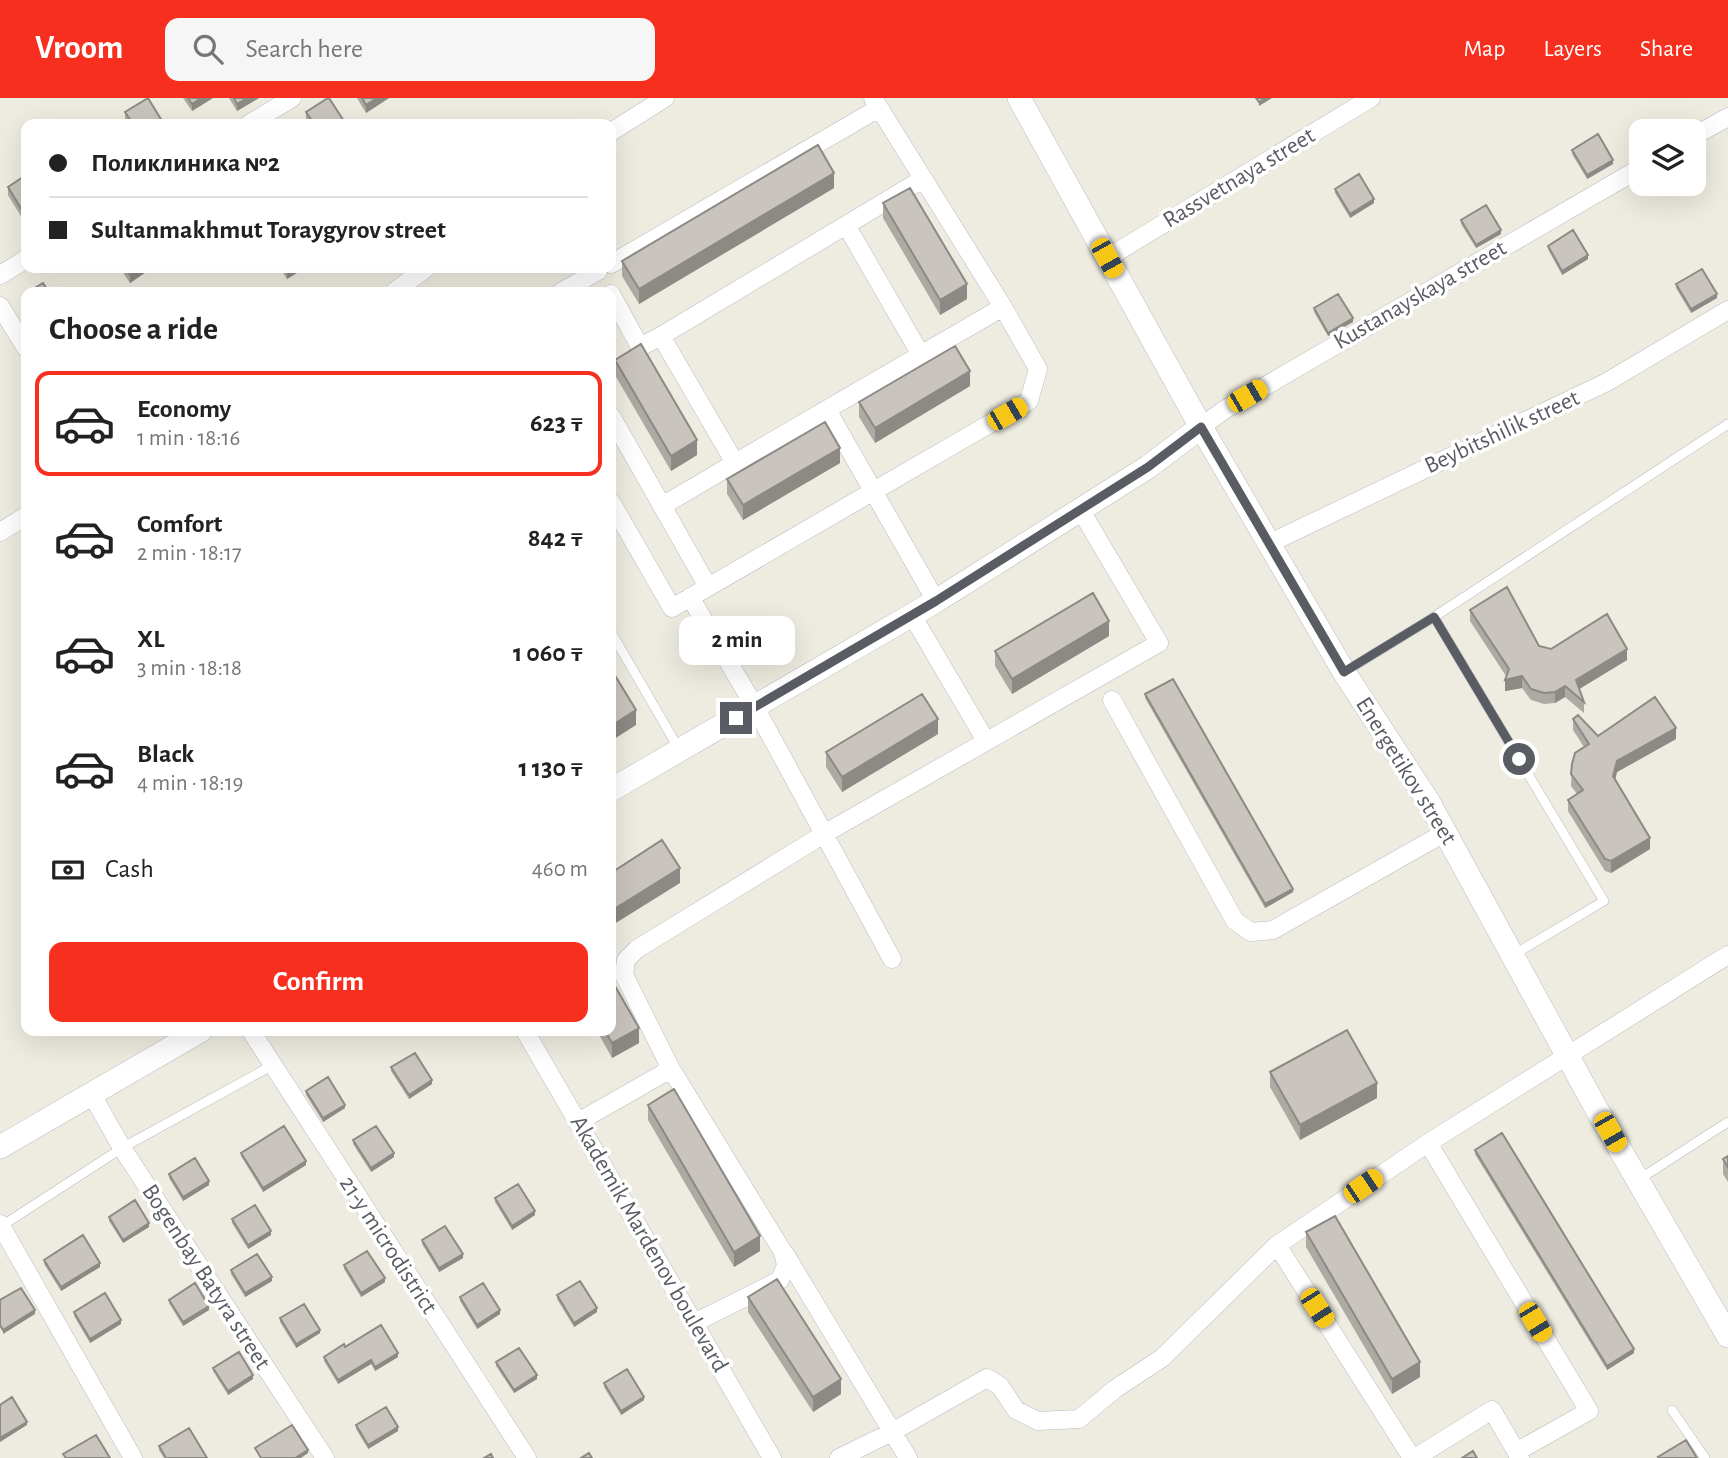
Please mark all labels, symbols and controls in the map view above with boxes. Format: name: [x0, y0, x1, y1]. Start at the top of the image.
search box: [165, 18, 655, 81]
icon: search: [189, 30, 227, 68]
text: Vroom: [35, 32, 123, 65]
text: Search here: [245, 36, 363, 62]
text: Map: [1463, 37, 1505, 61]
text: Layers: [1543, 37, 1602, 61]
text: Share: [1640, 37, 1693, 61]
map controls: [1629, 119, 1706, 196]
button: layers: [1629, 119, 1706, 196]
street label: Rassvetnaya street: [1159, 123, 1319, 233]
text: Поликлиника №2: [91, 150, 280, 176]
text: Sultanmakhmut Toraygyrov street: [91, 217, 446, 243]
car: [1088, 235, 1127, 281]
street label: Kustanayskaya street: [1330, 236, 1511, 354]
text: Choose a ride: [49, 313, 218, 345]
car: [1224, 376, 1271, 416]
street label: Beybitshilik street: [1421, 386, 1583, 478]
icon: car: [53, 392, 116, 455]
car: [984, 394, 1031, 434]
text: Economy: [137, 396, 231, 422]
text: 623 ₸: [530, 410, 584, 436]
text: 1 min · 18:16: [137, 427, 240, 450]
icon: car: [53, 507, 116, 570]
text: Comfort: [137, 511, 222, 537]
text: 842 ₸: [528, 525, 584, 551]
text: 2 min · 18:17: [137, 542, 242, 565]
callout: 2 min: [678, 616, 794, 666]
icon: car: [53, 622, 116, 685]
text: XL: [137, 626, 164, 652]
text: 2 min: [711, 629, 763, 652]
text: 1 060 ₸: [513, 640, 584, 666]
text: 3 min · 18:18: [137, 657, 242, 680]
street label: Energetikov street: [1351, 693, 1461, 849]
route end: [720, 702, 752, 734]
icon: car: [53, 737, 116, 800]
text: Black: [137, 741, 194, 767]
route start: [1503, 743, 1535, 775]
text: 1 130 ₸: [519, 755, 584, 781]
text: 4 min · 18:19: [137, 772, 243, 795]
icon: cash: [49, 851, 87, 889]
text: Cash: [105, 856, 154, 882]
text: 460 m: [532, 858, 588, 881]
button: Confirm: [49, 942, 588, 1022]
car: [1591, 1109, 1630, 1155]
street label: Akademik Mardenov boulevard: [566, 1112, 732, 1376]
car: [1340, 1166, 1387, 1206]
street label: 21-y microdistrict: [335, 1172, 441, 1318]
street label: Bogenbay Batyra street: [137, 1180, 275, 1374]
car: [1297, 1285, 1338, 1331]
car: [1516, 1299, 1555, 1345]

